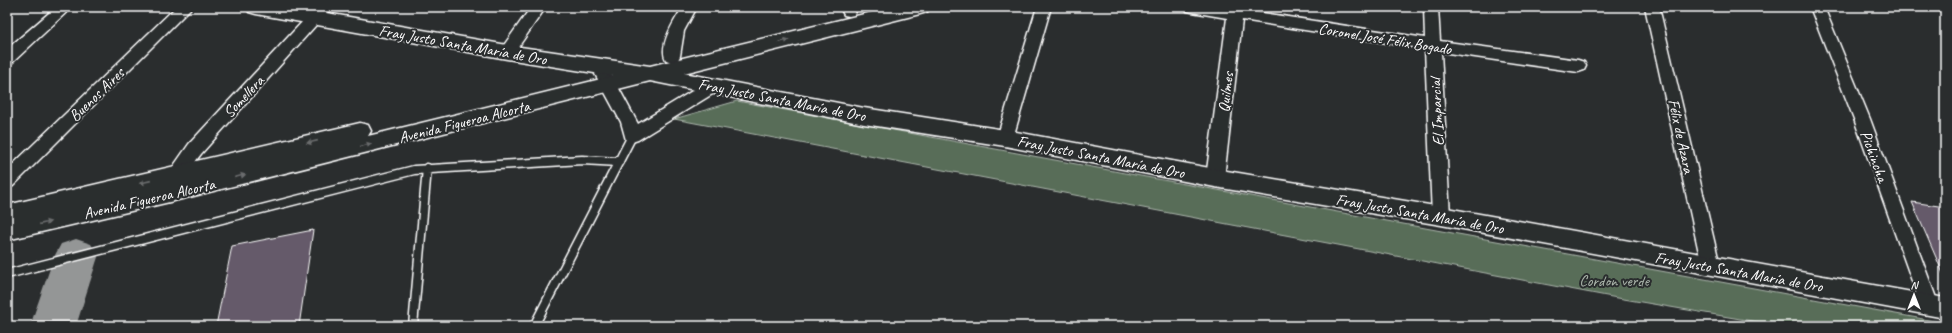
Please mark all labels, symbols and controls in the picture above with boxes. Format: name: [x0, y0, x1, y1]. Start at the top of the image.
street label: Coronel José Félix Bogado: [1317, 19, 1454, 60]
street label: Fray Justo Santa María de Oro: [377, 20, 550, 70]
one-way arrow: [778, 37, 790, 43]
street label: Buenos Aires: [65, 62, 130, 126]
street label: Quilmes: [1214, 69, 1239, 113]
street label: Somellera: [219, 71, 269, 122]
street label: Fray Justo Santa María de Oro: [697, 74, 868, 126]
street label: El Imparcial: [1425, 74, 1449, 146]
street label: Avenida Figueroa Alcorta: [397, 96, 533, 148]
street label: Félix de Azara: [1663, 97, 1699, 176]
street label: Pichincha: [1856, 128, 1893, 186]
street label: Fray Justo Santa María de Oro: [1016, 131, 1187, 183]
one-way arrow: [306, 140, 319, 146]
one-way arrow: [360, 142, 372, 148]
one-way arrow: [233, 173, 246, 179]
street label: Avenida Figueroa Alcorta: [82, 174, 218, 224]
one-way arrow: [139, 179, 151, 185]
street label: Fray Justo Santa María de Oro: [1334, 189, 1507, 239]
one-way arrow: [39, 219, 51, 225]
street label: Fray Justo Santa María de Oro: [1653, 247, 1826, 297]
park label: Cordon verde: [1579, 271, 1651, 291]
north arrow: [1894, 275, 1934, 315]
text: N: [1911, 278, 1920, 292]

